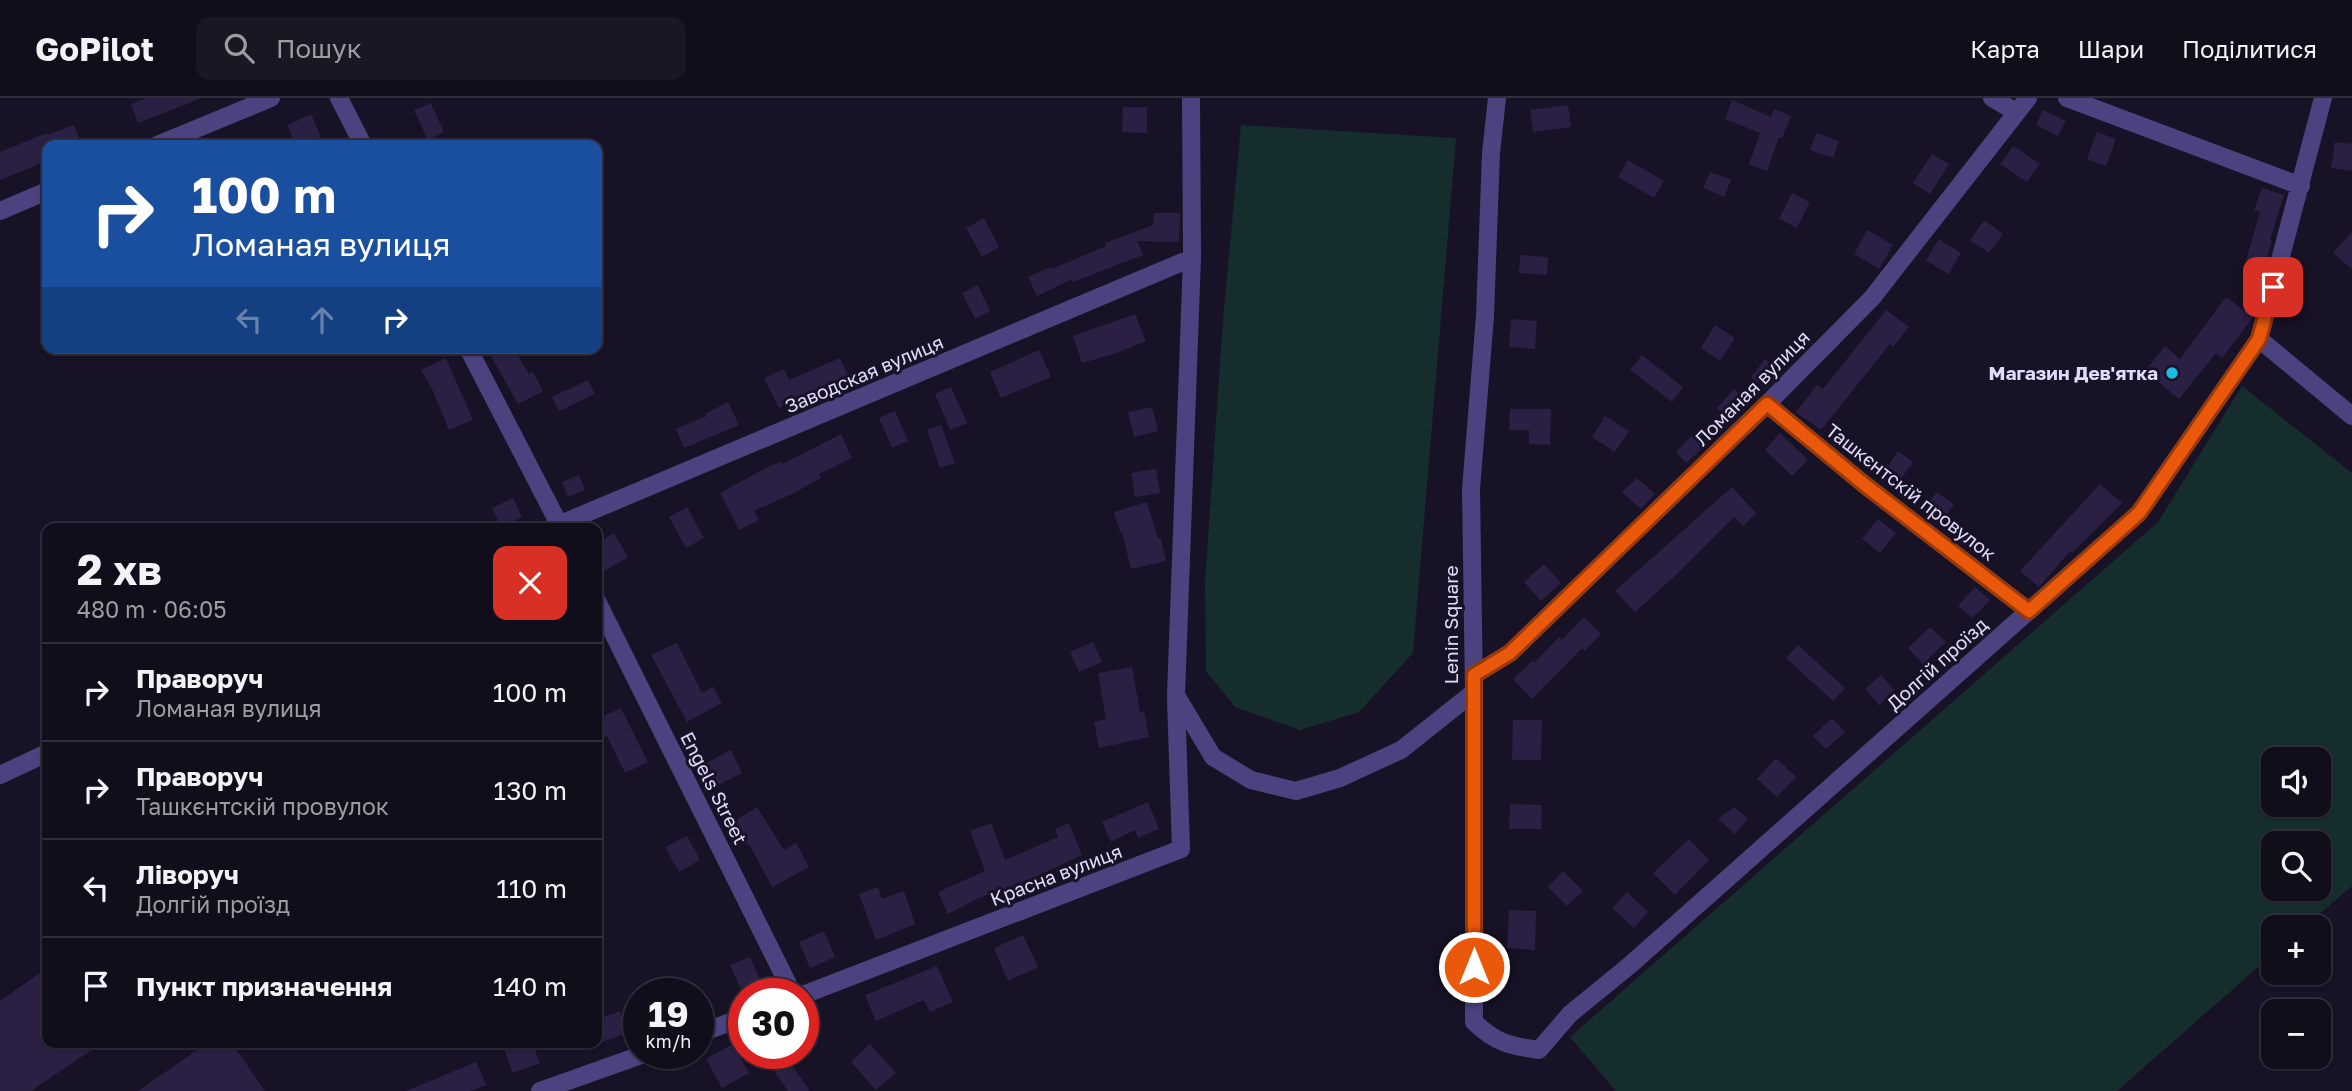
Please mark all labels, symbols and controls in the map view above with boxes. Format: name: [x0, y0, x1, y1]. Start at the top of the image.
search box: [196, 17, 686, 80]
text: GoPilot: [35, 29, 154, 68]
icon: search: [220, 29, 258, 67]
text: Пошук: [276, 33, 362, 64]
text: Карта: [1970, 34, 2040, 63]
text: Шари: [2078, 34, 2144, 63]
text: Поділитися: [2182, 34, 2317, 63]
text: 100 m: [192, 165, 336, 224]
icon: right: [77, 168, 168, 259]
text: Ломаная вулиця: [192, 225, 450, 263]
pin: [2243, 257, 2303, 317]
icon: arrive: [2254, 268, 2292, 306]
icon: left: [230, 301, 268, 339]
icon: ahead: [303, 301, 341, 339]
icon: right: [376, 301, 414, 339]
street label: Ломаная вулиця: [1689, 325, 1814, 450]
street label: Заводская вулиця: [781, 330, 946, 417]
place label: Магазин Дев'ятка: [1989, 361, 2158, 384]
marker: Магазин Дев'ятка: [2164, 365, 2180, 381]
street label: Ташкєнтскій провулок: [1822, 418, 2001, 565]
text: 2 хв: [77, 544, 162, 594]
button: close: [493, 546, 567, 620]
street label: Lenin Square: [1439, 565, 1462, 685]
text: 480 m · 06:05: [77, 595, 227, 623]
street label: Долгій проїзд: [1882, 612, 1992, 715]
text: Праворуч: [136, 663, 264, 694]
icon: right: [77, 673, 115, 711]
text: 100 m: [493, 677, 567, 708]
text: Ломаная вулиця: [136, 694, 322, 722]
street label: Engels Street: [676, 728, 753, 848]
map controls: [2261, 747, 2331, 1069]
button: sound: [2261, 747, 2331, 817]
text: Праворуч: [136, 761, 264, 792]
icon: right: [77, 771, 115, 809]
text: 130 m: [494, 775, 567, 806]
text: Ташкєнтскій провулок: [136, 792, 389, 820]
button: search: [2261, 831, 2331, 901]
street label: Красна вулиця: [987, 839, 1125, 910]
text: Ліворуч: [136, 859, 239, 890]
icon: left: [77, 869, 115, 907]
text: 110 m: [496, 873, 567, 904]
text: Долгій проїзд: [136, 890, 290, 918]
button: +: [2261, 915, 2331, 985]
position arrow: [1437, 930, 1511, 1004]
icon: arrive: [77, 967, 115, 1005]
text: Пункт призначення: [136, 971, 392, 1002]
text: 140 m: [493, 971, 567, 1002]
speed limit sign: 30: [728, 978, 819, 1069]
text: 19: [648, 993, 689, 1035]
button: −: [2261, 999, 2331, 1069]
text: km/h: [646, 1030, 691, 1052]

